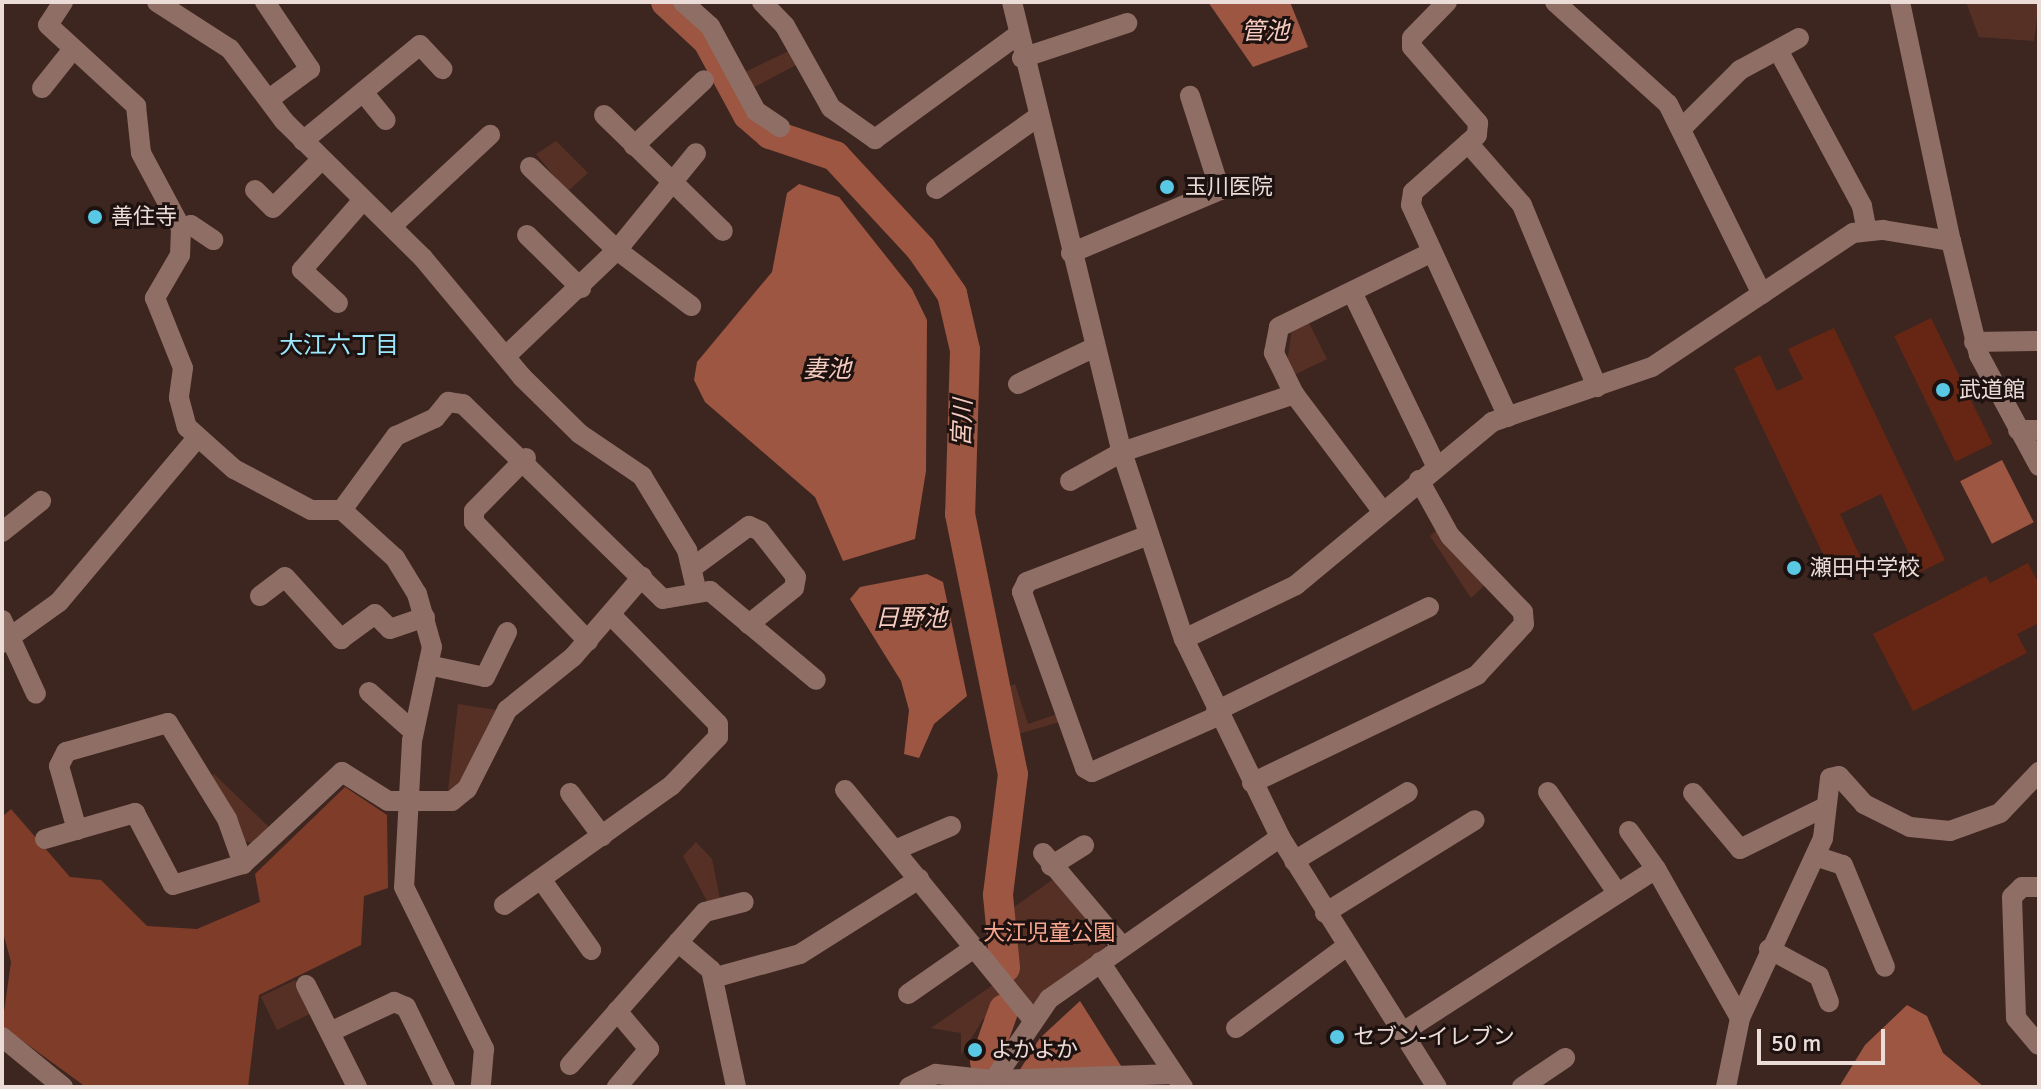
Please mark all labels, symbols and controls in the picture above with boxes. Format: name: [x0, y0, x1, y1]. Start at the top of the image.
water label: 管池: [1241, 18, 1289, 46]
place label: 玉川医院: [1185, 174, 1273, 200]
marker: 玉川医院: [1156, 176, 1178, 198]
place label: 善住寺: [111, 204, 177, 230]
marker: 善住寺: [86, 208, 104, 226]
district label: 大江六丁目: [279, 332, 399, 360]
water label: 妻池: [803, 356, 851, 384]
place label: 武道館: [1959, 377, 2025, 403]
marker: 武道館: [1934, 381, 1952, 399]
water label: 宮川: [948, 399, 978, 447]
place label: 瀬田中学校: [1810, 555, 1920, 581]
marker: 瀬田中学校: [1785, 559, 1803, 577]
water label: 日野池: [875, 605, 947, 633]
park label: 大江児童公園: [983, 920, 1115, 946]
scale bar: [1761, 1013, 1889, 1063]
place label: セブン-イレブン: [1353, 1024, 1515, 1050]
marker: セブン-イレブン: [1328, 1028, 1346, 1046]
text: 50 m: [1771, 1028, 1821, 1058]
place label: よかよか: [991, 1037, 1079, 1063]
marker: よかよか: [966, 1041, 984, 1059]

